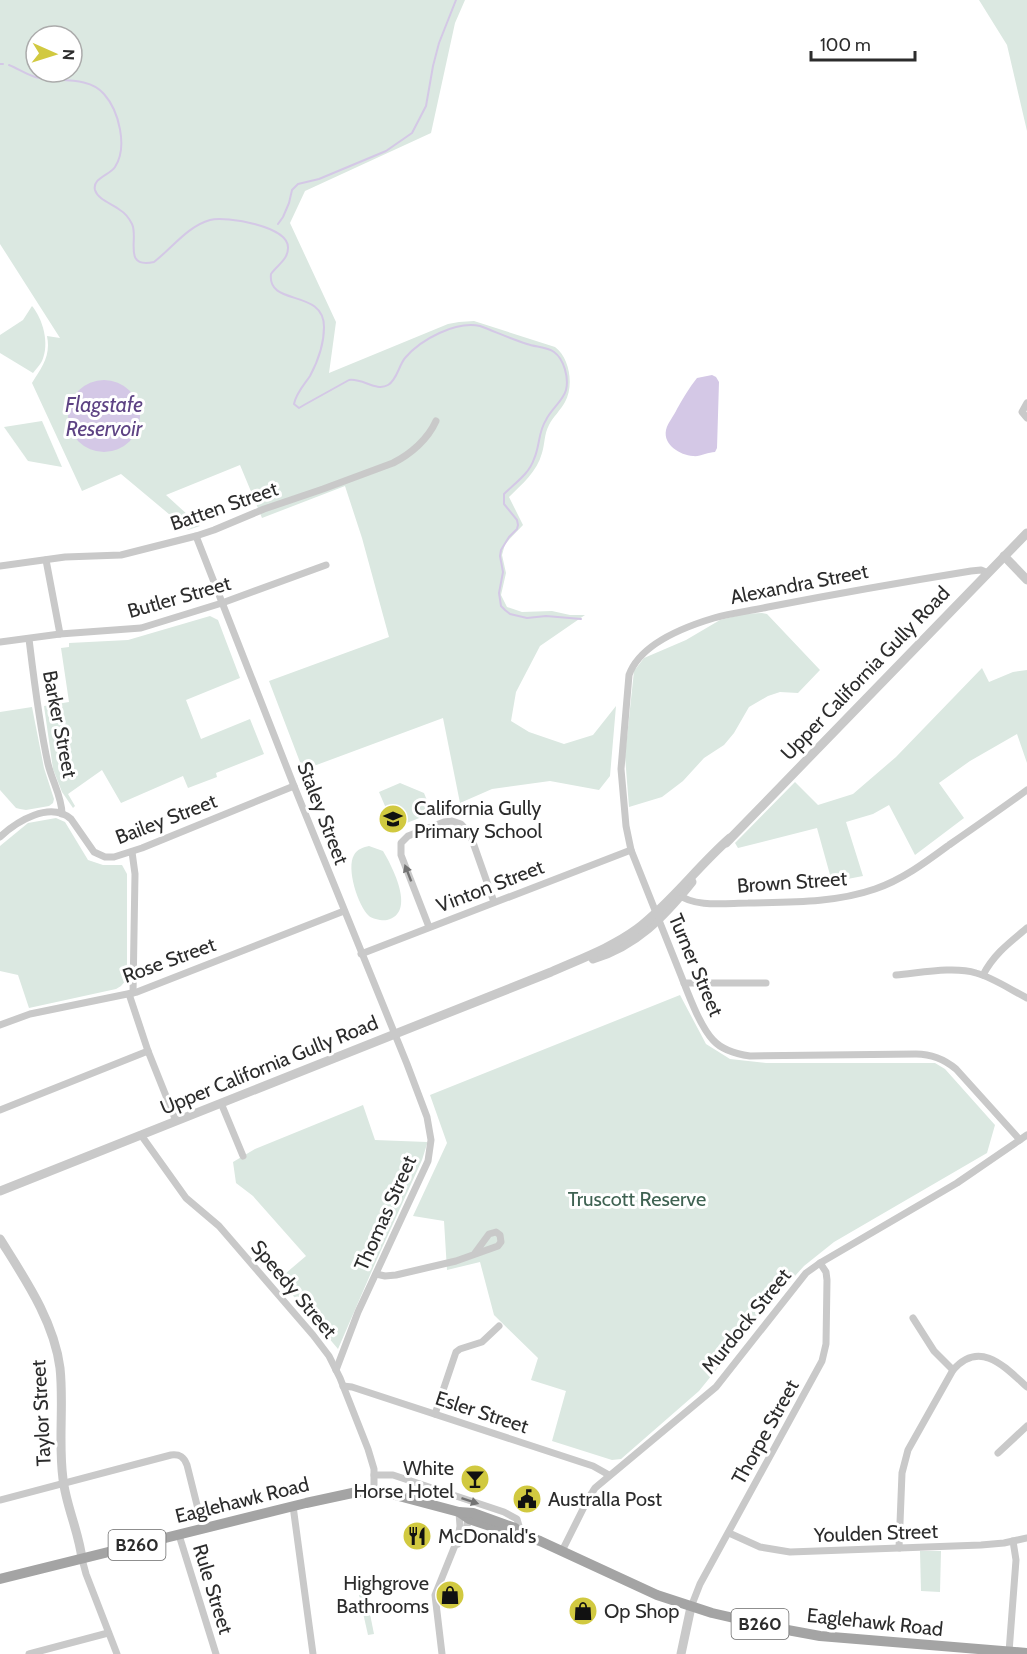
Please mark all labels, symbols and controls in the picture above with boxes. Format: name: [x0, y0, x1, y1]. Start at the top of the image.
north arrow: [24, 24, 84, 84]
scale bar: [811, 24, 914, 62]
text: 100 m: [820, 34, 871, 56]
text: N: [59, 49, 78, 61]
water label: Flagstafe Reservoir: [65, 392, 144, 441]
street label: Batten Street: [167, 476, 281, 536]
street label: Alexandra Street: [728, 559, 870, 609]
street label: Butler Street: [125, 571, 234, 623]
street label: Upper California Gully Road: [776, 581, 954, 765]
street label: Barker Street: [38, 668, 82, 780]
street label: Staley Street: [292, 758, 354, 868]
street label: Bailey Street: [112, 789, 220, 849]
place label: California Gully Primary School: [414, 796, 542, 843]
school or university icon: California Gully Primary School: [377, 803, 409, 835]
street label: Vinton Street: [433, 854, 547, 917]
one-way arrow: [403, 864, 412, 882]
street label: Brown Street: [736, 866, 848, 898]
street label: Turner Street: [664, 910, 729, 1020]
street label: Rose Street: [119, 932, 219, 988]
street label: Upper California Gully Road: [157, 1010, 381, 1120]
street label: Thomas Street: [349, 1151, 421, 1274]
park label: Truscott Reserve: [568, 1187, 706, 1211]
street label: Speedy Street: [246, 1235, 342, 1343]
street label: Murdock Street: [696, 1263, 796, 1379]
street label: Taylor Street: [26, 1359, 56, 1467]
street label: Thorpe Street: [726, 1375, 804, 1489]
street label: Esler Street: [432, 1386, 532, 1438]
place label: White Horse Hotel: [354, 1456, 454, 1503]
bar icon: White Horse Hotel: [459, 1463, 491, 1495]
street label: Eaglehawk Road: [173, 1472, 311, 1528]
public building icon: AustralIa Post: [511, 1483, 543, 1515]
place label: AustralIa Post: [548, 1487, 662, 1511]
one-way arrow: [461, 1497, 479, 1506]
street label: Youlden Street: [813, 1519, 939, 1547]
restaurant icon: McDonald's: [401, 1520, 433, 1552]
place label: McDonald's: [438, 1524, 536, 1548]
road number: B260: [108, 1530, 166, 1560]
street label: Rule Street: [188, 1541, 238, 1637]
place label: Highgrove Bathrooms: [336, 1571, 429, 1618]
shop icon: Highgrove Bathrooms: [434, 1579, 466, 1611]
shop icon: Op Shop: [567, 1595, 599, 1627]
place label: Op Shop: [604, 1599, 679, 1623]
street label: Eaglehawk Road: [806, 1603, 944, 1641]
road number: B260: [732, 1609, 789, 1639]

